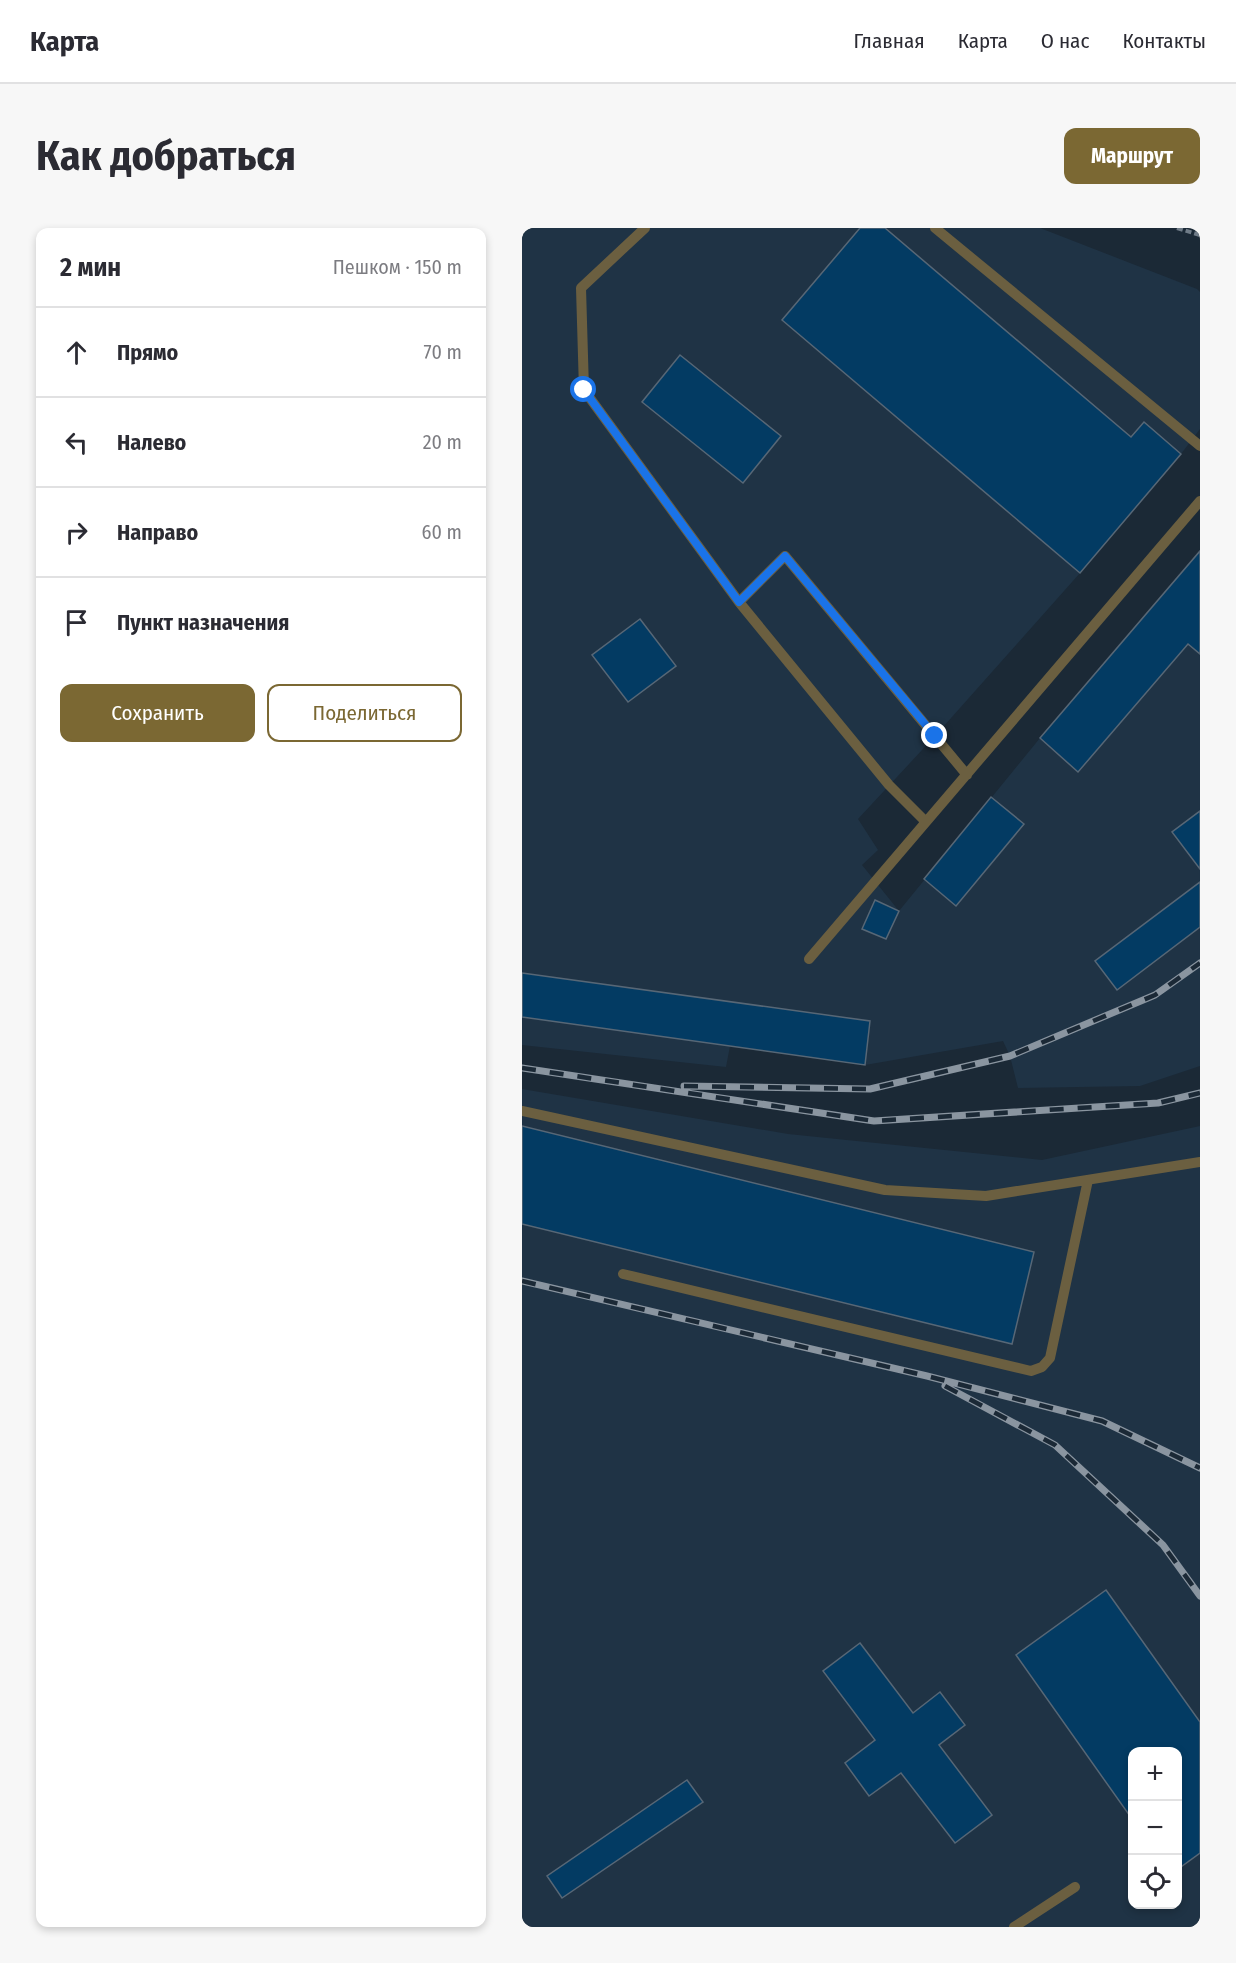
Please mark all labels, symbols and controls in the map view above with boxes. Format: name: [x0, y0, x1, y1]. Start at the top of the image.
text: Карта: [30, 25, 99, 58]
text: Главная: [854, 28, 925, 54]
text: Карта: [958, 28, 1008, 54]
text: О нас: [1041, 28, 1089, 54]
text: Контакты: [1122, 28, 1206, 54]
button: Маршрут: [1064, 128, 1200, 184]
text: Как добраться: [36, 131, 296, 181]
text: 2 мин: [60, 252, 121, 283]
text: Пешком · 150 m: [333, 255, 462, 279]
icon: ahead: [60, 336, 93, 369]
text: Прямо: [117, 339, 178, 366]
text: 70 m: [424, 340, 462, 364]
route start: [570, 376, 596, 402]
icon: left: [60, 426, 93, 459]
text: Налево: [117, 429, 186, 456]
text: 20 m: [423, 430, 462, 454]
icon: right: [60, 516, 93, 549]
text: Направо: [117, 519, 198, 546]
text: 60 m: [422, 520, 462, 544]
icon: arrive: [60, 606, 93, 639]
text: Пункт назначения: [117, 609, 289, 636]
button: Сохранить: [60, 684, 255, 742]
button: Поделиться: [267, 684, 462, 742]
route end: [921, 722, 947, 748]
map controls: [1128, 1747, 1182, 1909]
button: +: [1128, 1747, 1182, 1801]
button: −: [1128, 1801, 1182, 1855]
button: locate: [1128, 1855, 1182, 1909]

